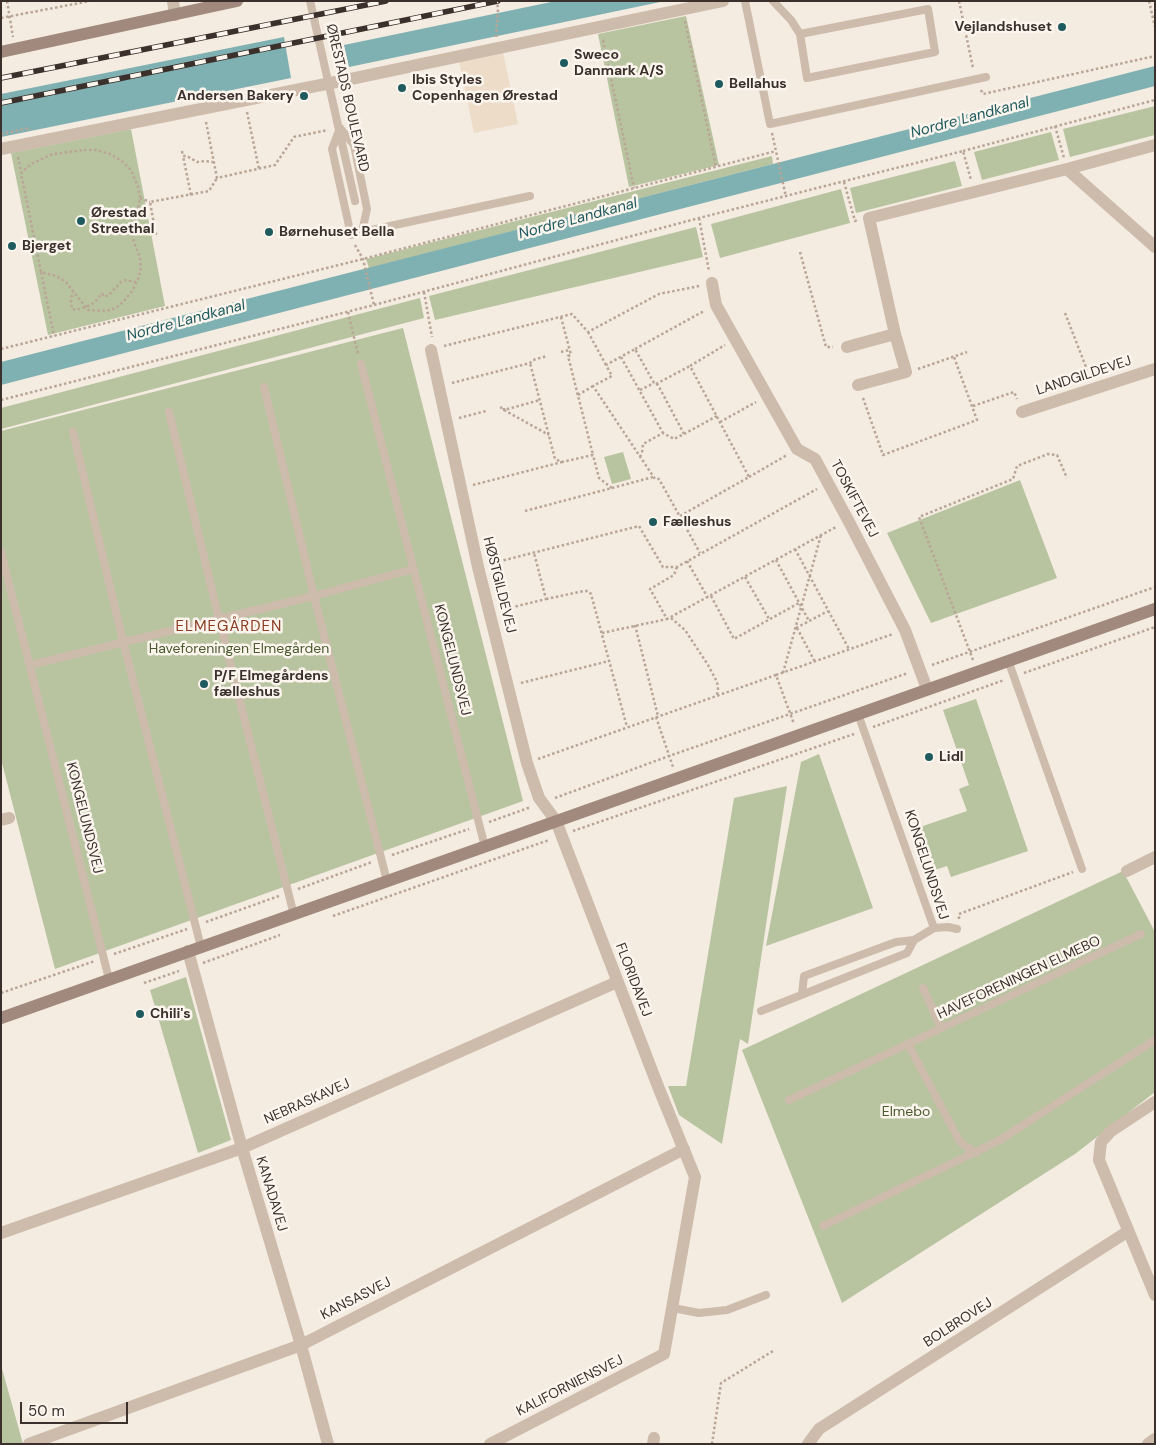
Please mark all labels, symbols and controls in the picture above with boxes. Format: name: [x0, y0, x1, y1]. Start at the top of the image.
place label: Vejlandshuset: [954, 19, 1052, 35]
marker: Vejlandshuset: [1056, 21, 1068, 33]
street label: ØRESTADS BOULEVARD: [322, 22, 372, 174]
place label: Sweco Danmark A/S: [574, 47, 664, 80]
marker: Sweco Danmark A/S: [558, 57, 570, 69]
place label: Ibis Styles Copenhagen Ørestad: [412, 72, 558, 104]
place label: Bellahus: [729, 76, 787, 92]
marker: Bellahus: [713, 78, 725, 90]
marker: Ibis Styles Copenhagen Ørestad: [396, 82, 408, 94]
place label: Andersen Bakery: [177, 88, 294, 104]
marker: Andersen Bakery: [298, 90, 310, 102]
water label: Nordre Landkanal: [909, 94, 1031, 142]
water label: Nordre Landkanal: [517, 195, 639, 243]
place label: Ørestad Streethal: [91, 205, 155, 238]
marker: Ørestad Streethal: [75, 215, 87, 227]
place label: Børnehuset Bella: [279, 224, 394, 240]
marker: Børnehuset Bella: [263, 226, 275, 238]
place label: Bjerget: [22, 238, 71, 254]
marker: Bjerget: [6, 240, 18, 252]
water label: Nordre Landkanal: [125, 297, 247, 345]
street label: LANDGILDEVEJ: [1034, 353, 1134, 399]
street label: TOSKIFTEVEJ: [827, 457, 881, 541]
place label: Fælleshus: [663, 514, 731, 530]
marker: Fælleshus: [647, 516, 659, 528]
street label: HØSTGILDEVEJ: [479, 535, 519, 635]
street label: KONGELUNDSVEJ: [430, 603, 474, 717]
district label: ELMEGÅRDEN: [174, 618, 284, 636]
park label: Haveforeningen Elmegården: [149, 641, 329, 657]
place label: P/F Elmegårdens fælleshus: [214, 668, 328, 700]
marker: P/F Elmegårdens fælleshus: [198, 678, 210, 690]
place label: Lidl: [939, 749, 964, 765]
marker: Lidl: [923, 751, 935, 763]
street label: KONGELUNDSVEJ: [62, 761, 106, 875]
street label: KONGELUNDSVEJ: [900, 808, 952, 922]
street label: HAVEFORENINGEN ELMEBO: [935, 933, 1103, 1023]
street label: FLORIDAVEJ: [611, 941, 655, 1019]
place label: Chili's: [150, 1006, 191, 1022]
marker: Chili's: [134, 1008, 146, 1020]
street label: NEBRASKAVEJ: [261, 1076, 353, 1128]
park label: Elmebo: [882, 1104, 930, 1120]
street label: KANADAVEJ: [252, 1154, 290, 1234]
street label: KANSASVEJ: [318, 1274, 394, 1324]
street label: BOLBROVEJ: [921, 1295, 995, 1351]
street label: KALIFORNIENSVEJ: [514, 1352, 626, 1420]
scale bar: [22, 1392, 130, 1424]
text: 50 m: [28, 1401, 65, 1421]

